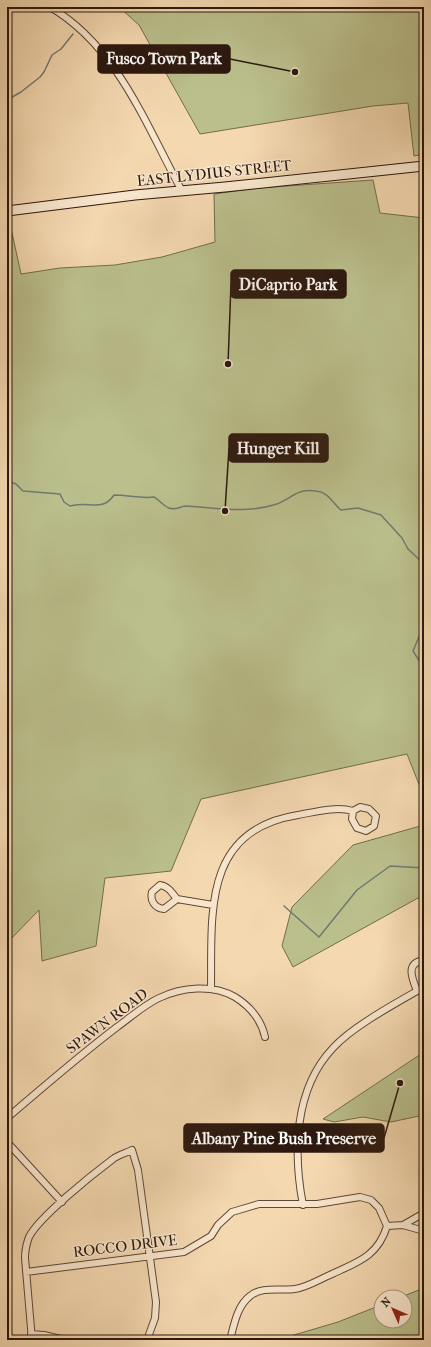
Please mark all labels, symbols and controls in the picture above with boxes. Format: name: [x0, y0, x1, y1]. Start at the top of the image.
callout: Fusco Town Park: [98, 45, 230, 73]
text: Fusco Town Park: [105, 49, 223, 68]
street label: EAST LYDIUS STREET: [136, 156, 293, 190]
callout: DiCaprio Park: [231, 270, 346, 298]
text: DiCaprio Park: [239, 275, 338, 295]
callout: Hunger Kill: [229, 434, 328, 462]
text: Hunger Kill: [237, 439, 320, 459]
street label: SPAWN ROAD: [63, 984, 151, 1058]
callout: Albany Pine Bush Preserve: [184, 1124, 384, 1152]
text: Albany Pine Bush Preserve: [191, 1129, 376, 1149]
street label: ROCCO DRIVE: [72, 1231, 178, 1261]
north arrow: [373, 1289, 413, 1329]
text: N: [379, 1294, 394, 1310]

